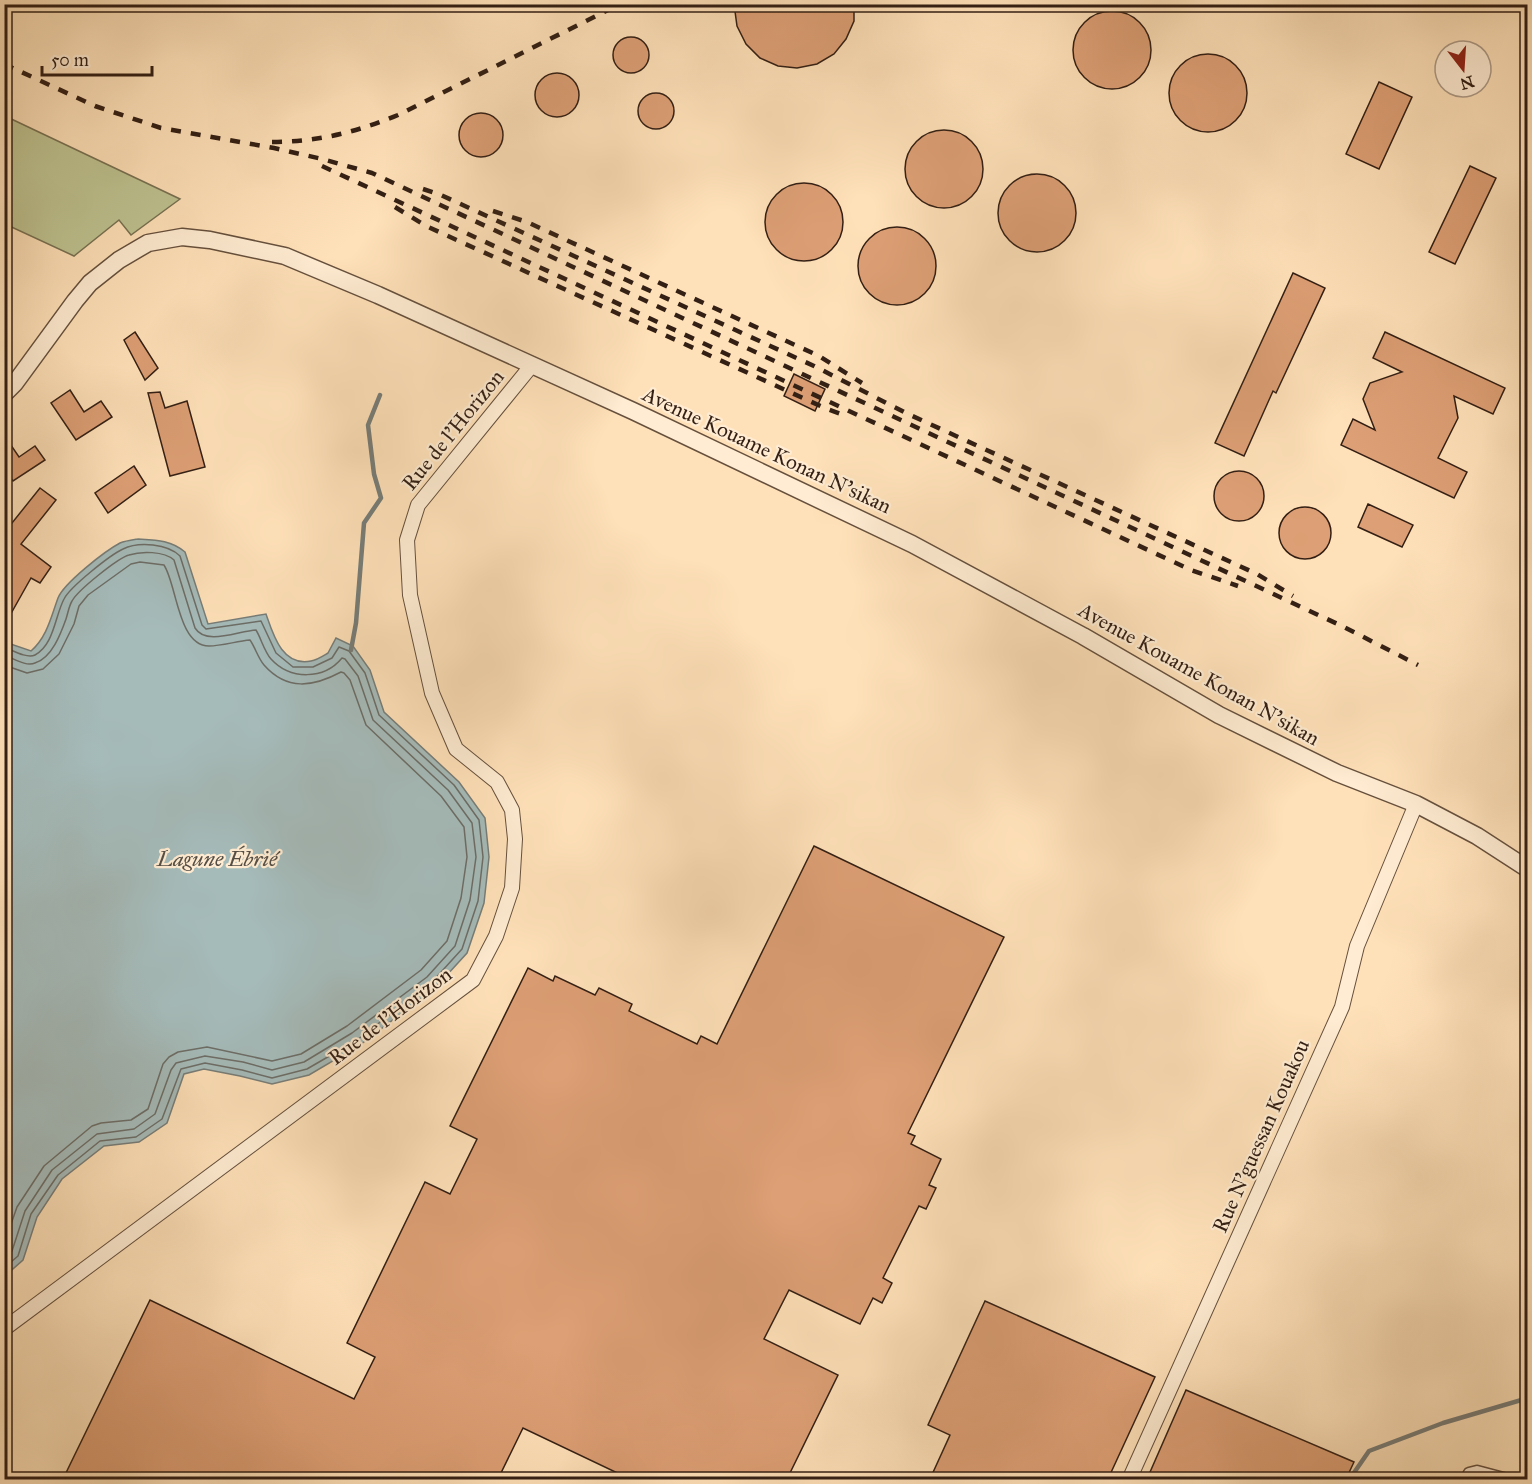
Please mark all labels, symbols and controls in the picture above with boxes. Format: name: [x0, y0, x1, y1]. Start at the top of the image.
scale bar: [42, 39, 152, 77]
north arrow: [1433, 39, 1493, 99]
text: 50 m: [51, 49, 89, 71]
text: N: [1458, 72, 1477, 94]
street label: Rue de l'Horizon: [396, 364, 510, 496]
street label: Avenue Kouame Konan N'sikan: [638, 380, 896, 519]
street label: Avenue Kouame Konan N'sikan: [1073, 596, 1324, 751]
water label: Lagune Ébrié: [156, 845, 281, 872]
street label: Rue de l'Horizon: [323, 961, 457, 1071]
street label: Rue N'guessan Kouakou: [1207, 1035, 1315, 1237]

